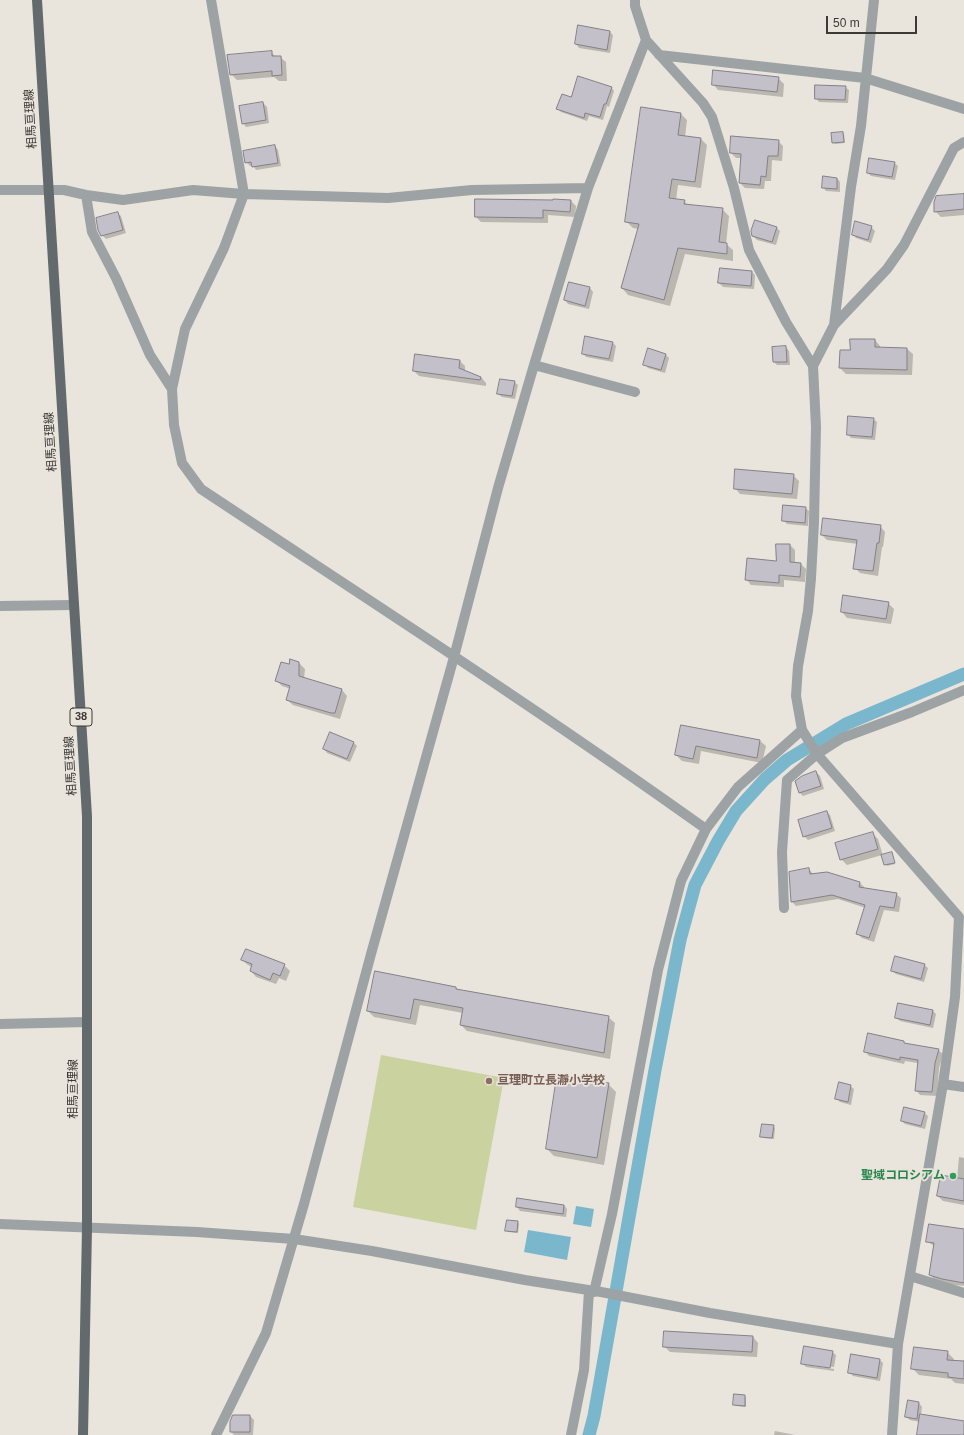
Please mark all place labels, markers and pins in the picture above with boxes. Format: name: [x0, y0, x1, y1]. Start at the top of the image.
place label: 亘理町立長瀞小学校: [497, 1074, 605, 1088]
marker: 亘理町立長瀞小学校: [484, 1076, 494, 1086]
place label: 聖域コロシアム: [861, 1169, 945, 1183]
marker: 聖域コロシアム: [948, 1171, 958, 1181]

